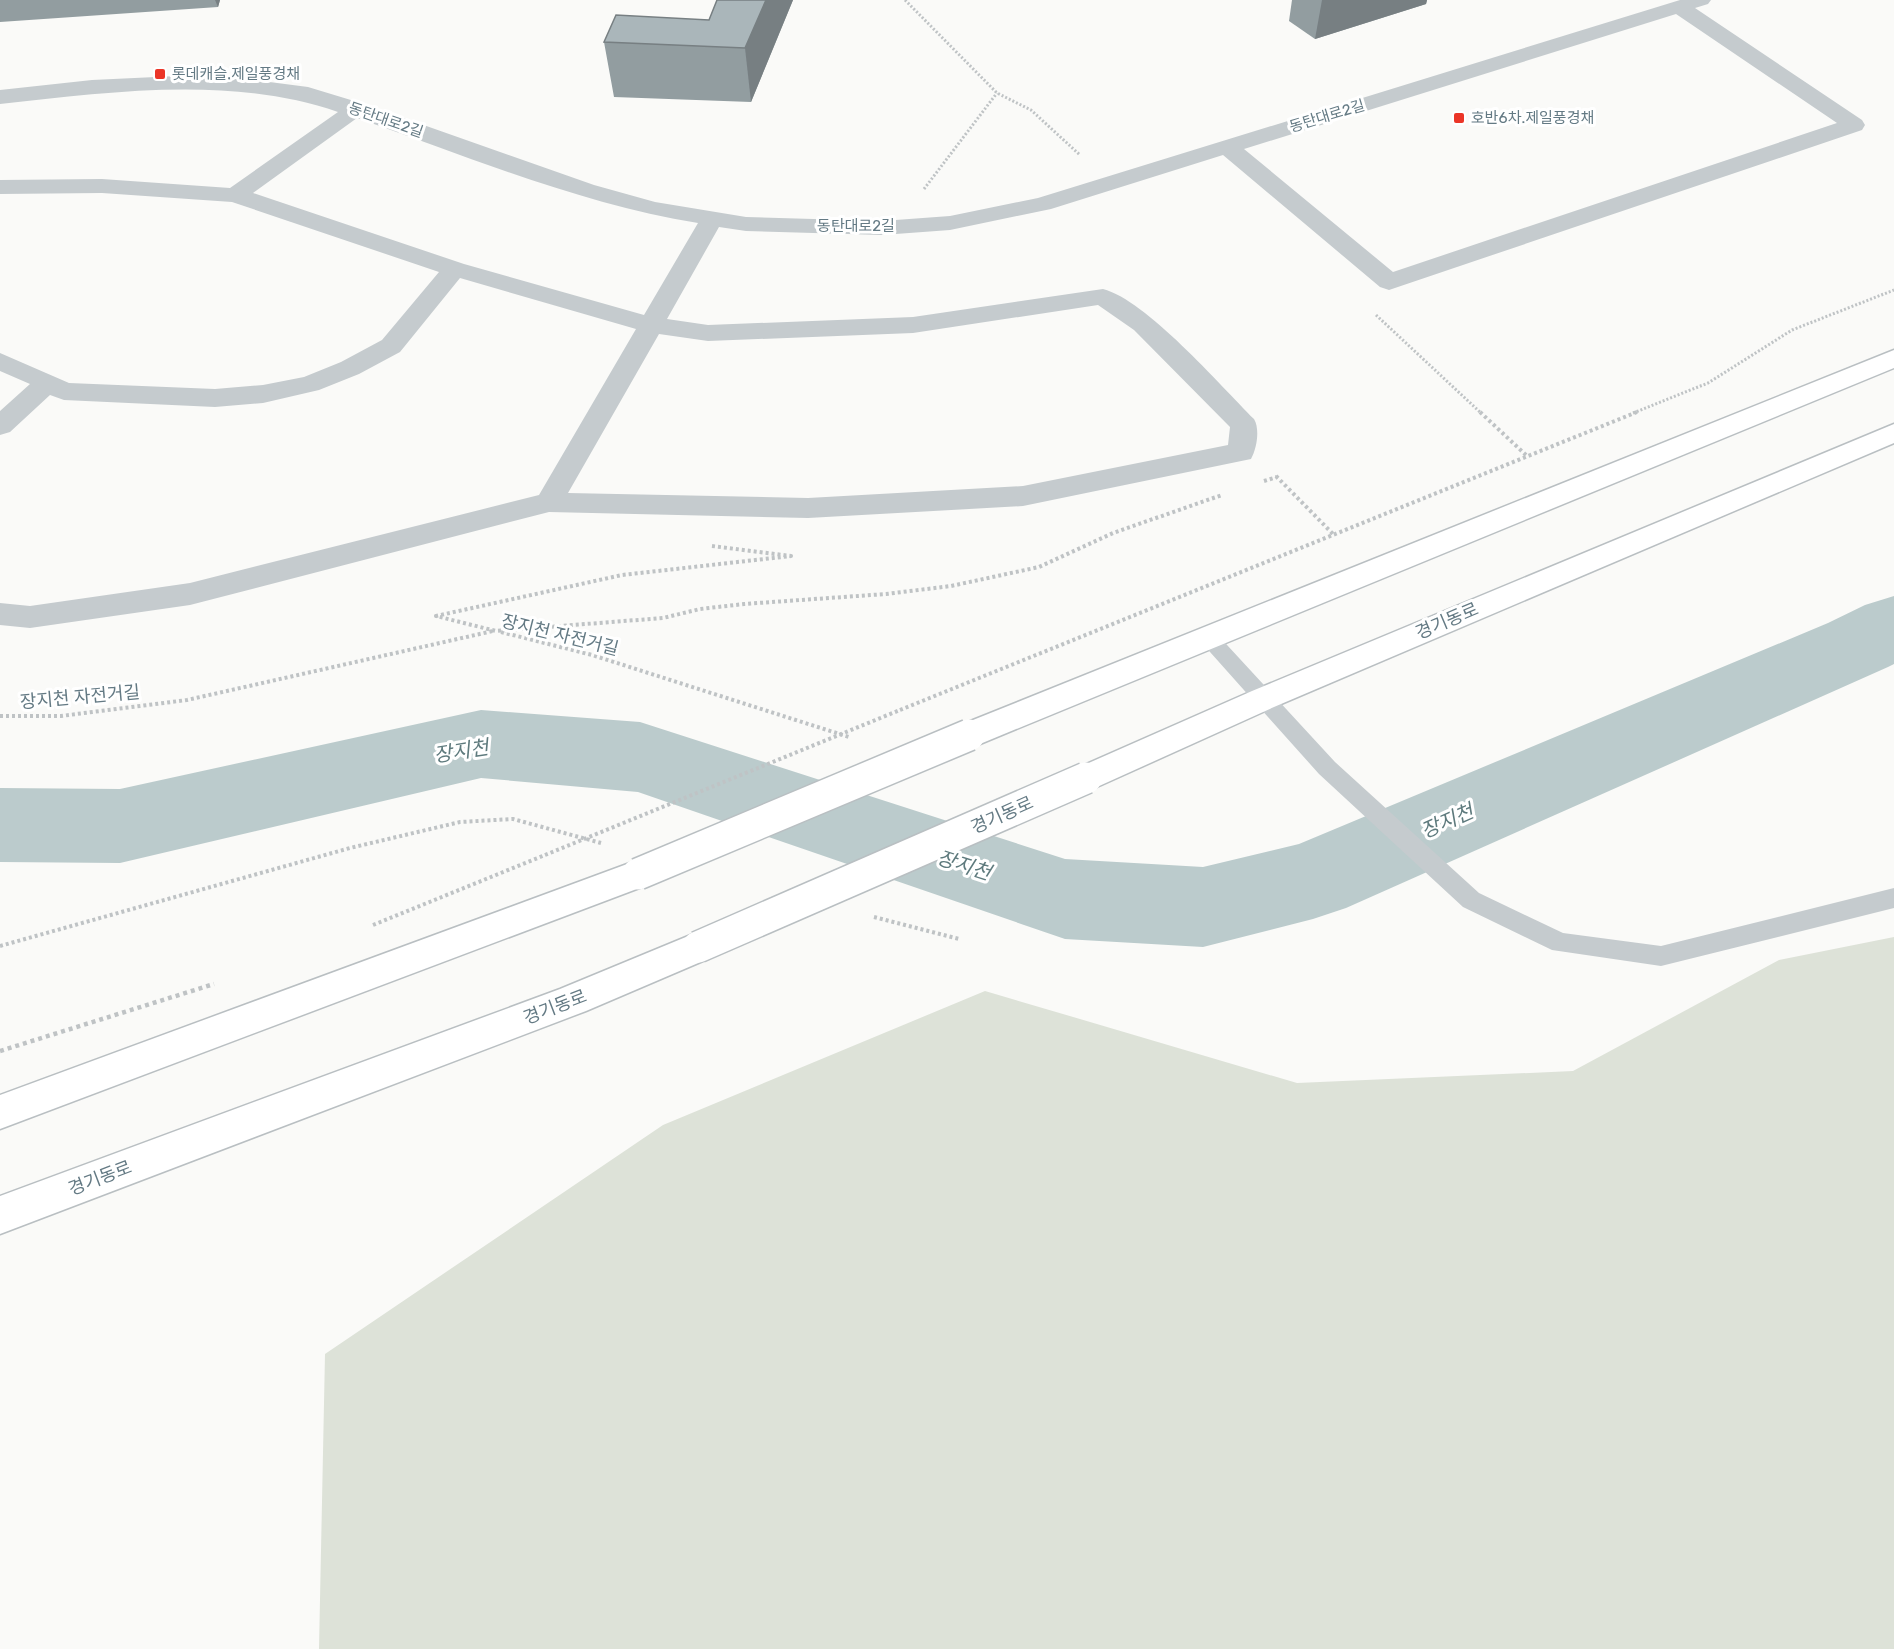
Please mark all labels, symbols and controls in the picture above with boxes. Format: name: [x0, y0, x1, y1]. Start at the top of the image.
place label: 롯데캐슬.제일풍경채: [172, 65, 300, 83]
marker: 롯데캐슬.제일풍경채: [153, 67, 167, 81]
street label: 동탄대로2길: [1287, 96, 1367, 136]
street label: 동탄대로2길: [346, 99, 426, 141]
place label: 호반6차.제일풍경채: [1471, 109, 1594, 127]
marker: 호반6차.제일풍경채: [1452, 111, 1466, 125]
street label: 동탄대로2길: [817, 217, 895, 235]
street label: 경기동로: [1412, 598, 1482, 644]
street label: 장지천 자전거길: [499, 610, 621, 660]
street label: 장지천 자전거길: [19, 681, 141, 713]
water label: 장지천: [432, 734, 493, 767]
street label: 경기동로: [967, 791, 1037, 839]
water label: 장지천: [1417, 798, 1479, 843]
water label: 장지천: [934, 845, 996, 886]
street label: 경기동로: [520, 985, 590, 1029]
street label: 경기동로: [65, 1156, 135, 1200]

